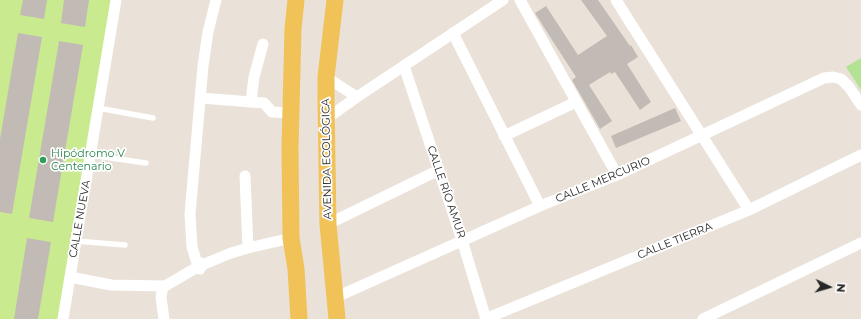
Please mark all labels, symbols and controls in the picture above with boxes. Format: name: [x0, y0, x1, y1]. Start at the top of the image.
street label: AVENIDA ECOLÓGICA: [319, 98, 335, 220]
street label: CALLE RÍO AMUR: [424, 144, 468, 240]
place label: Hipódromo V Centenario: [51, 147, 125, 173]
street label: CALLE MERCURIO: [554, 154, 652, 206]
marker: Hipódromo V Centenario: [38, 155, 48, 165]
street label: CALLE NUEVA: [67, 179, 93, 259]
street label: CALLE TIERRA: [636, 220, 714, 262]
north arrow: [809, 267, 849, 307]
text: N: [834, 283, 848, 293]

